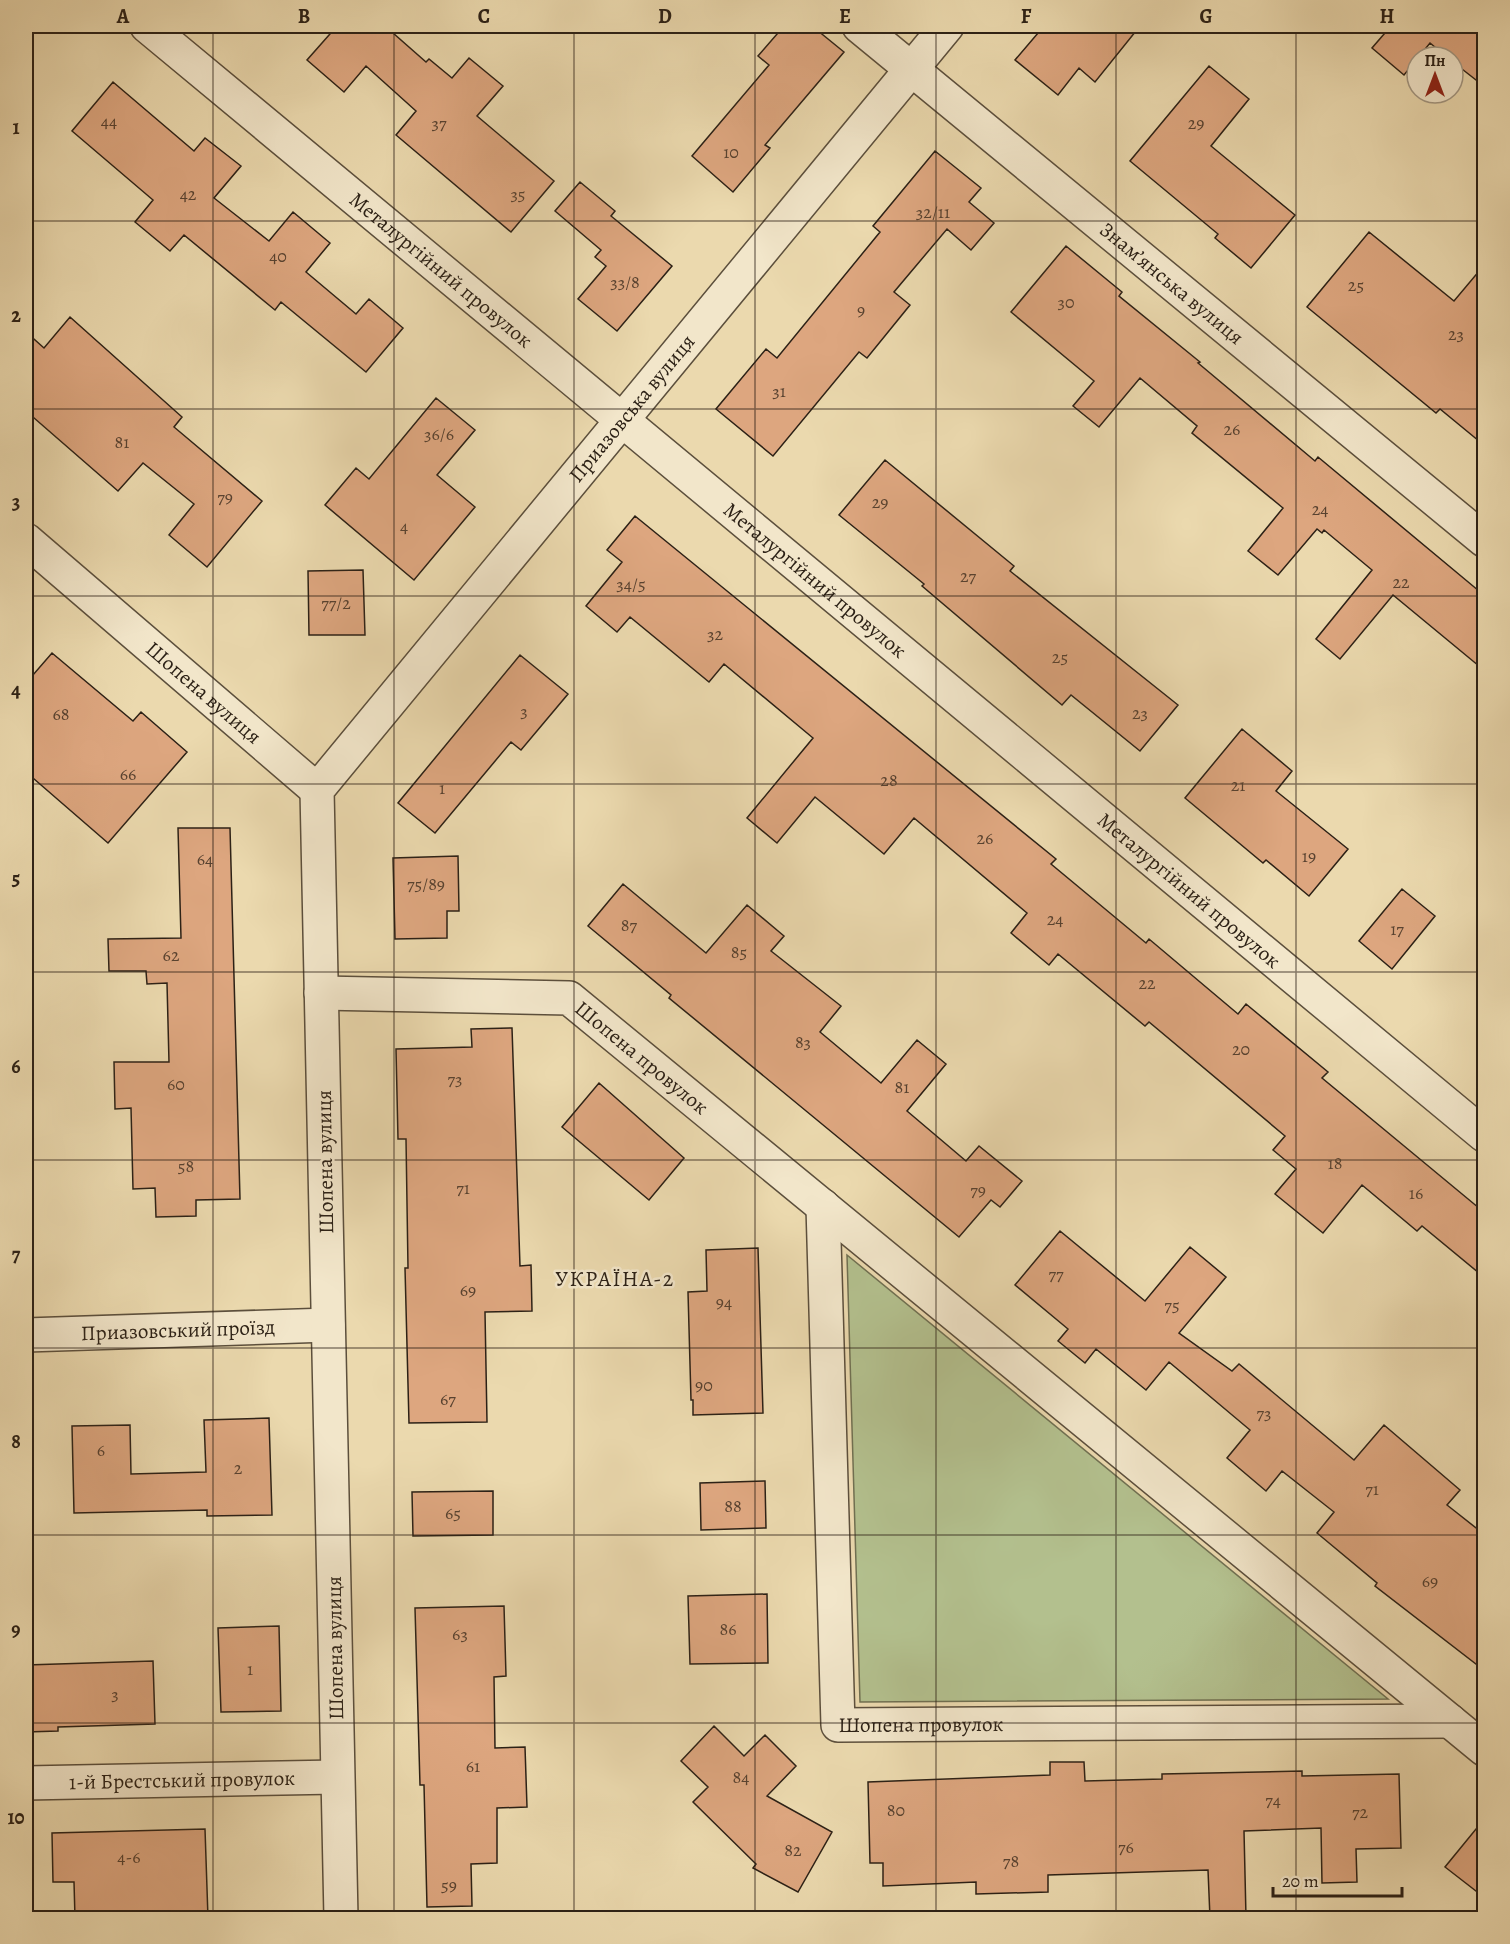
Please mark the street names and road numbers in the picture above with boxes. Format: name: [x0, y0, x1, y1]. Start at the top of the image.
street label: Металургійний провулок: [344, 186, 539, 354]
street label: Знам’янська вулиця: [1094, 216, 1250, 351]
street label: Приазовська вулиця: [562, 328, 701, 488]
street label: Металургійний провулок: [718, 496, 913, 664]
street label: Шопена вулиця: [140, 635, 267, 750]
street label: Металургійний провулок: [1092, 806, 1287, 975]
street label: Шопена провулок: [569, 994, 714, 1121]
street label: Шопена вулиця: [310, 1090, 340, 1234]
street label: Приазовський проїзд: [80, 1313, 276, 1347]
street label: Шопена вулиця: [320, 1576, 350, 1720]
street label: Шопена провулок: [838, 1710, 1004, 1739]
street label: 1-й Брестський провулок: [69, 1764, 295, 1796]

